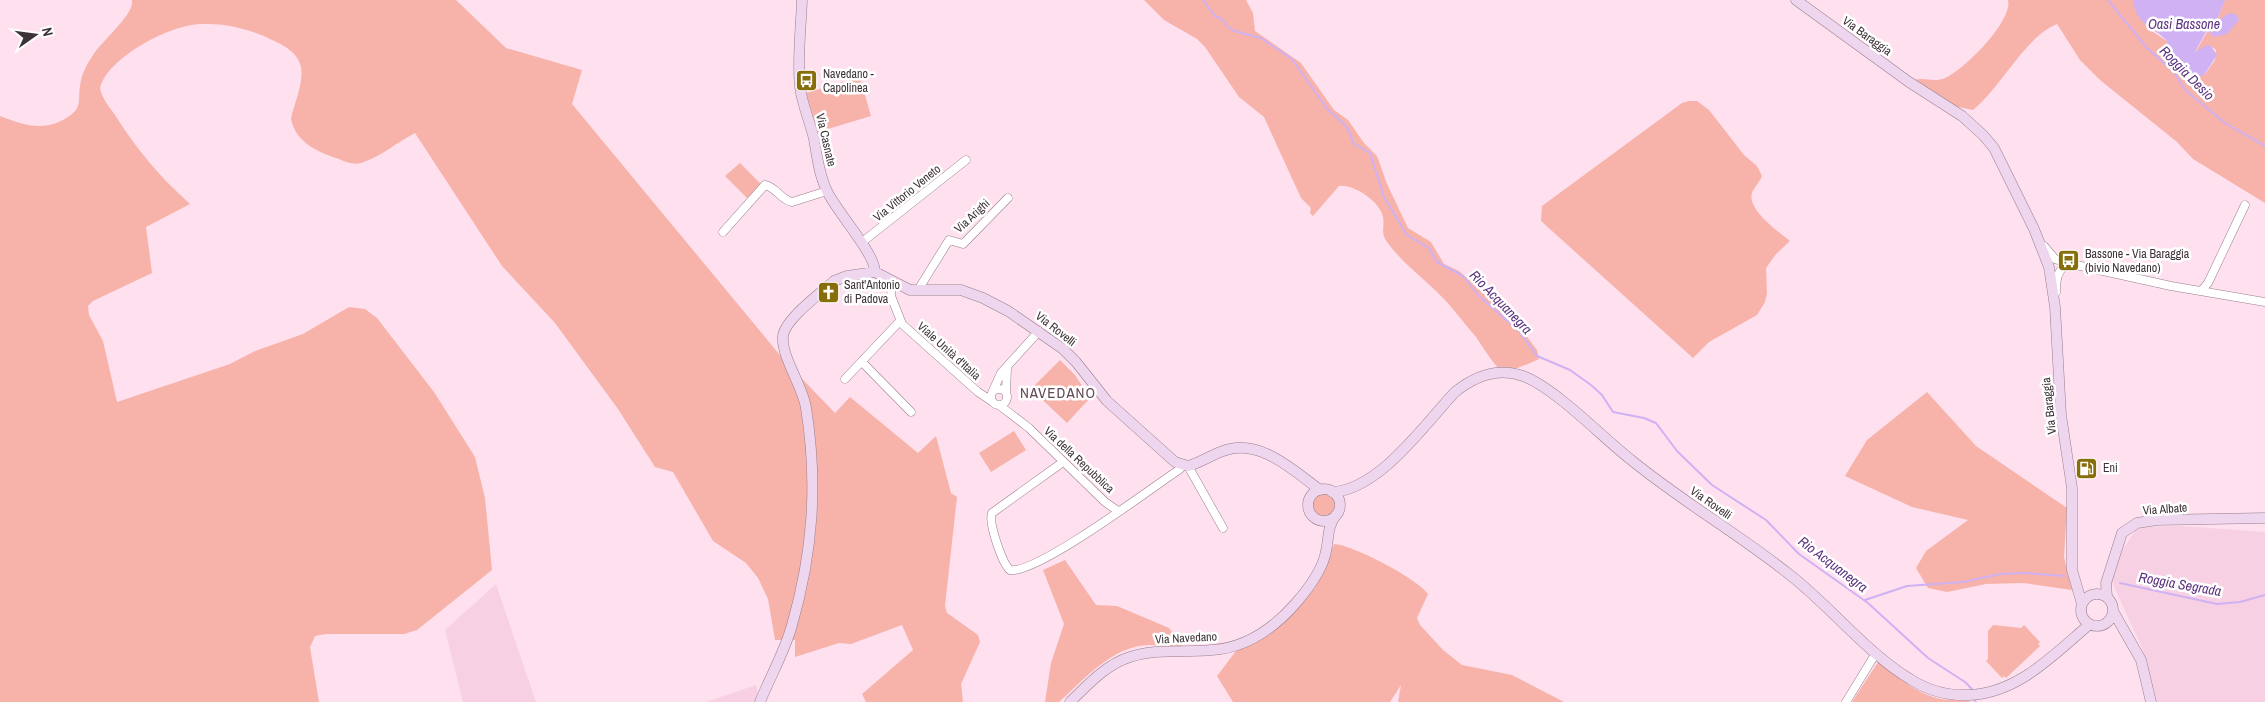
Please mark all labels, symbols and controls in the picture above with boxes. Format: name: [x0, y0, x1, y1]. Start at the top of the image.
north arrow: [10, 10, 60, 60]
street label: Via Baraggia: [1839, 13, 1895, 60]
water label: Oasi Bassone: [2148, 15, 2220, 33]
text: N: [38, 26, 57, 38]
water label: Roggia Desio: [2156, 42, 2218, 104]
place label: Navedano - Capolinea: [823, 66, 875, 96]
bus stop icon: Navedano - Capolinea: [795, 69, 819, 93]
street label: Via Casnate: [812, 112, 840, 168]
street label: Via Vittorio Veneto: [870, 161, 944, 225]
street label: Via Arighi: [951, 195, 993, 237]
place label: Bassone - Via Baraggia (bivio Navedano): [2085, 246, 2190, 276]
bus stop icon: Bassone - Via Baraggia (bivio Navedano): [2057, 249, 2081, 273]
water label: Rio Acquanegra: [1466, 266, 1536, 338]
place label: Sant'Antonio di Padova: [844, 277, 900, 307]
church icon: Sant'Antonio di Padova: [816, 280, 840, 304]
street label: Via Rovelli: [1032, 308, 1080, 350]
street label: Viale Unità d'Italia: [914, 318, 984, 384]
street label: Via Baraggia: [2038, 376, 2060, 435]
district label: NAVEDANO: [1020, 382, 1096, 403]
street label: Via della Repubblica: [1040, 423, 1118, 497]
fuel station icon: Eni: [2075, 456, 2099, 480]
place label: Eni: [2103, 460, 2118, 476]
street label: Via Rovelli: [1687, 483, 1735, 523]
street label: Via Albate: [2142, 499, 2188, 519]
water label: Rio Acquanegra: [1795, 532, 1871, 596]
water label: Roggia Segrada: [2137, 568, 2223, 600]
street label: Via Navedano: [1155, 628, 1217, 648]

